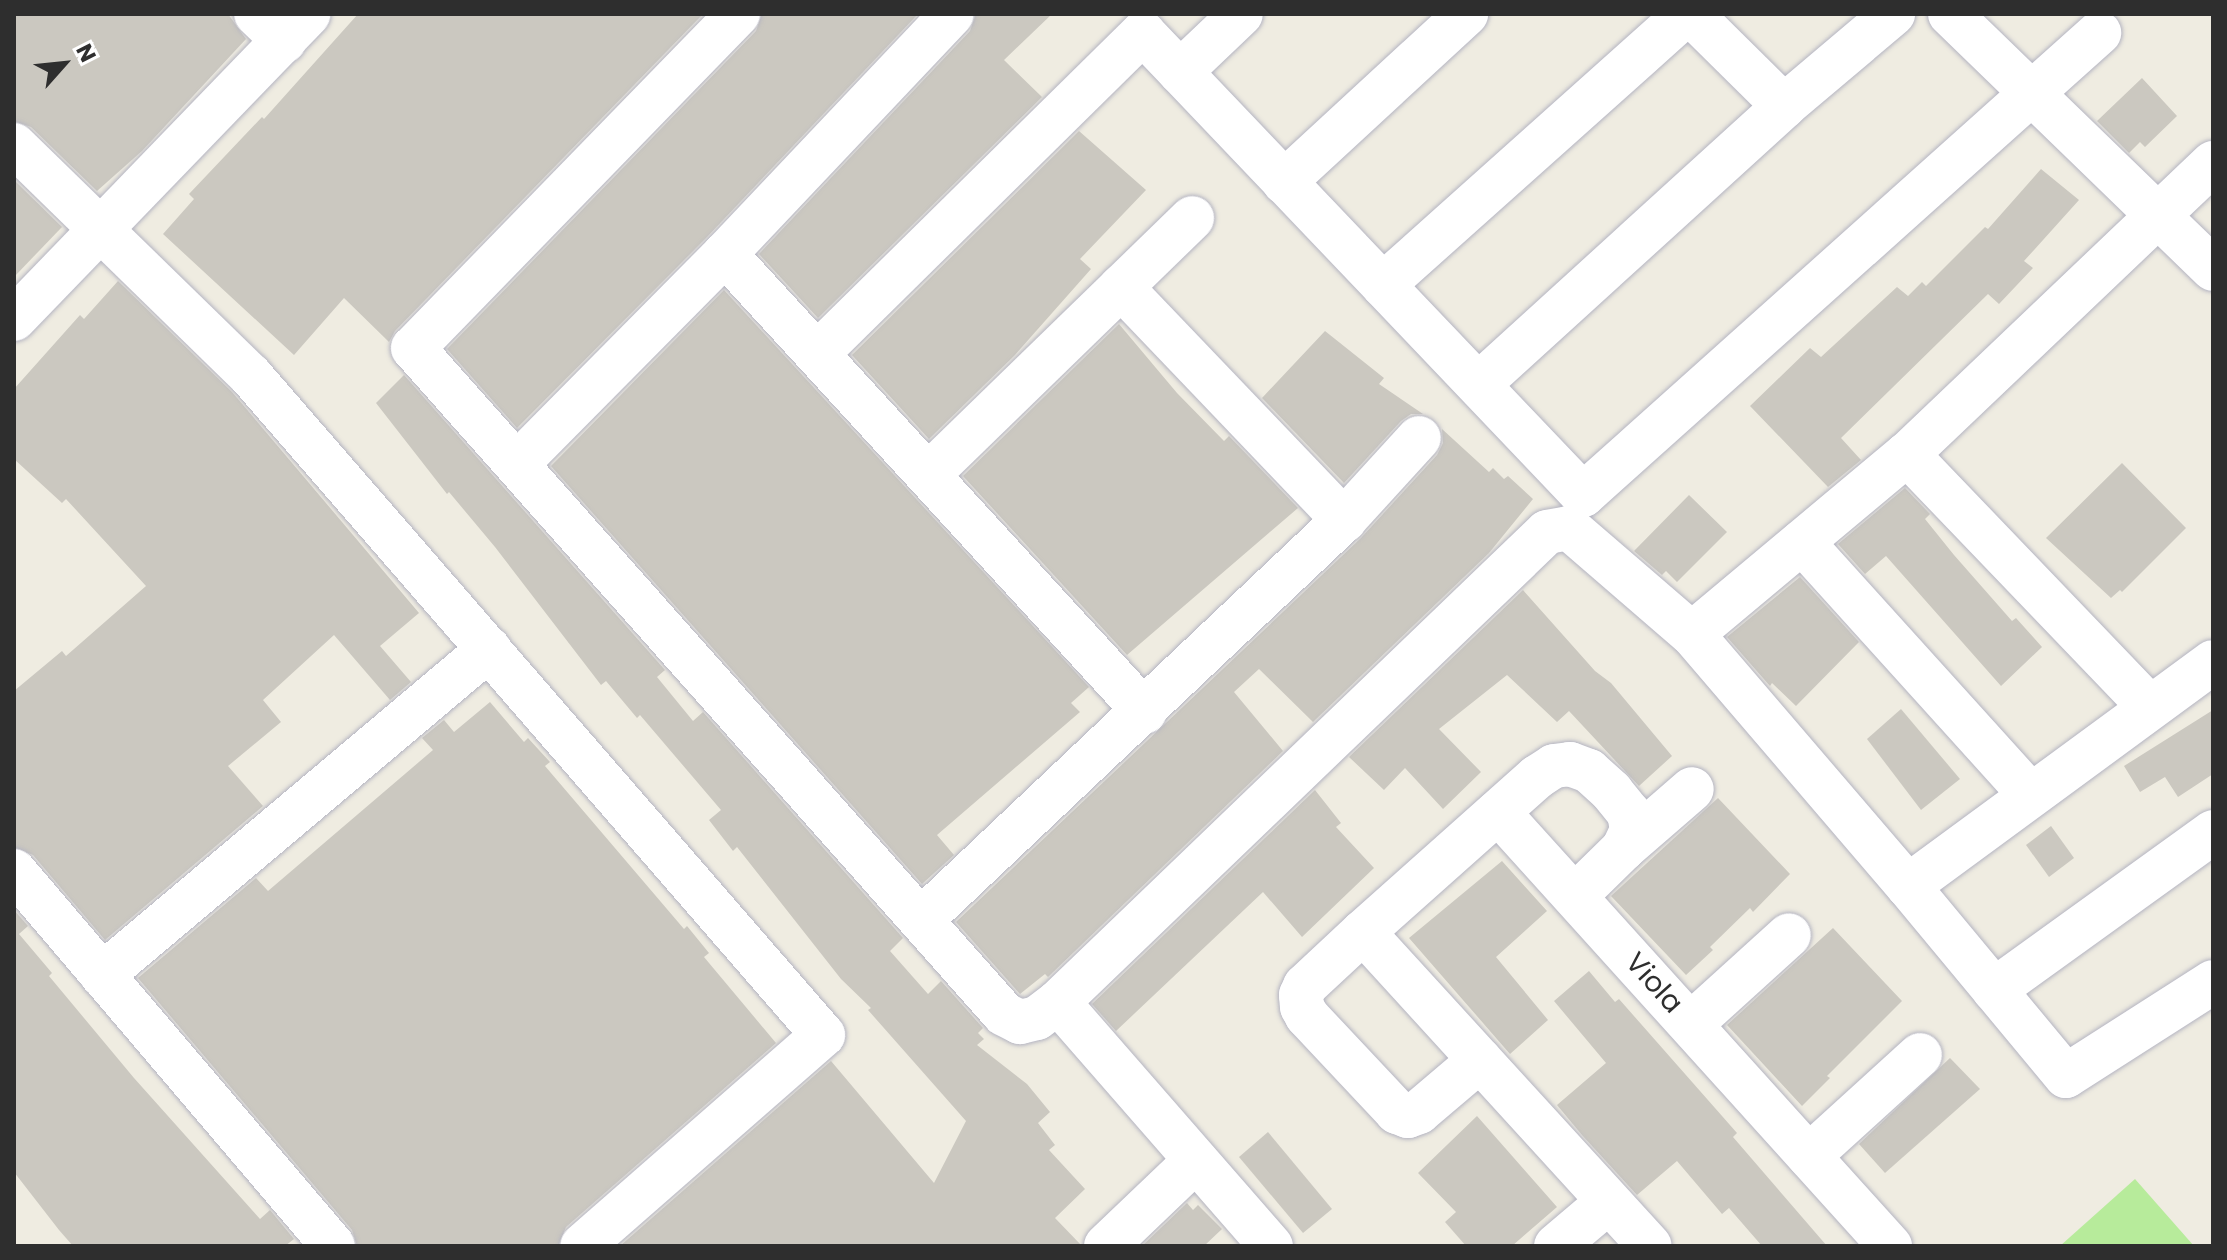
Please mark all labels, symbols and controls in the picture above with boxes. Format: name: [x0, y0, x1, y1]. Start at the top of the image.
north arrow: [24, 24, 104, 104]
text: N: [68, 38, 103, 67]
street label: Viola: [1618, 946, 1690, 1020]

